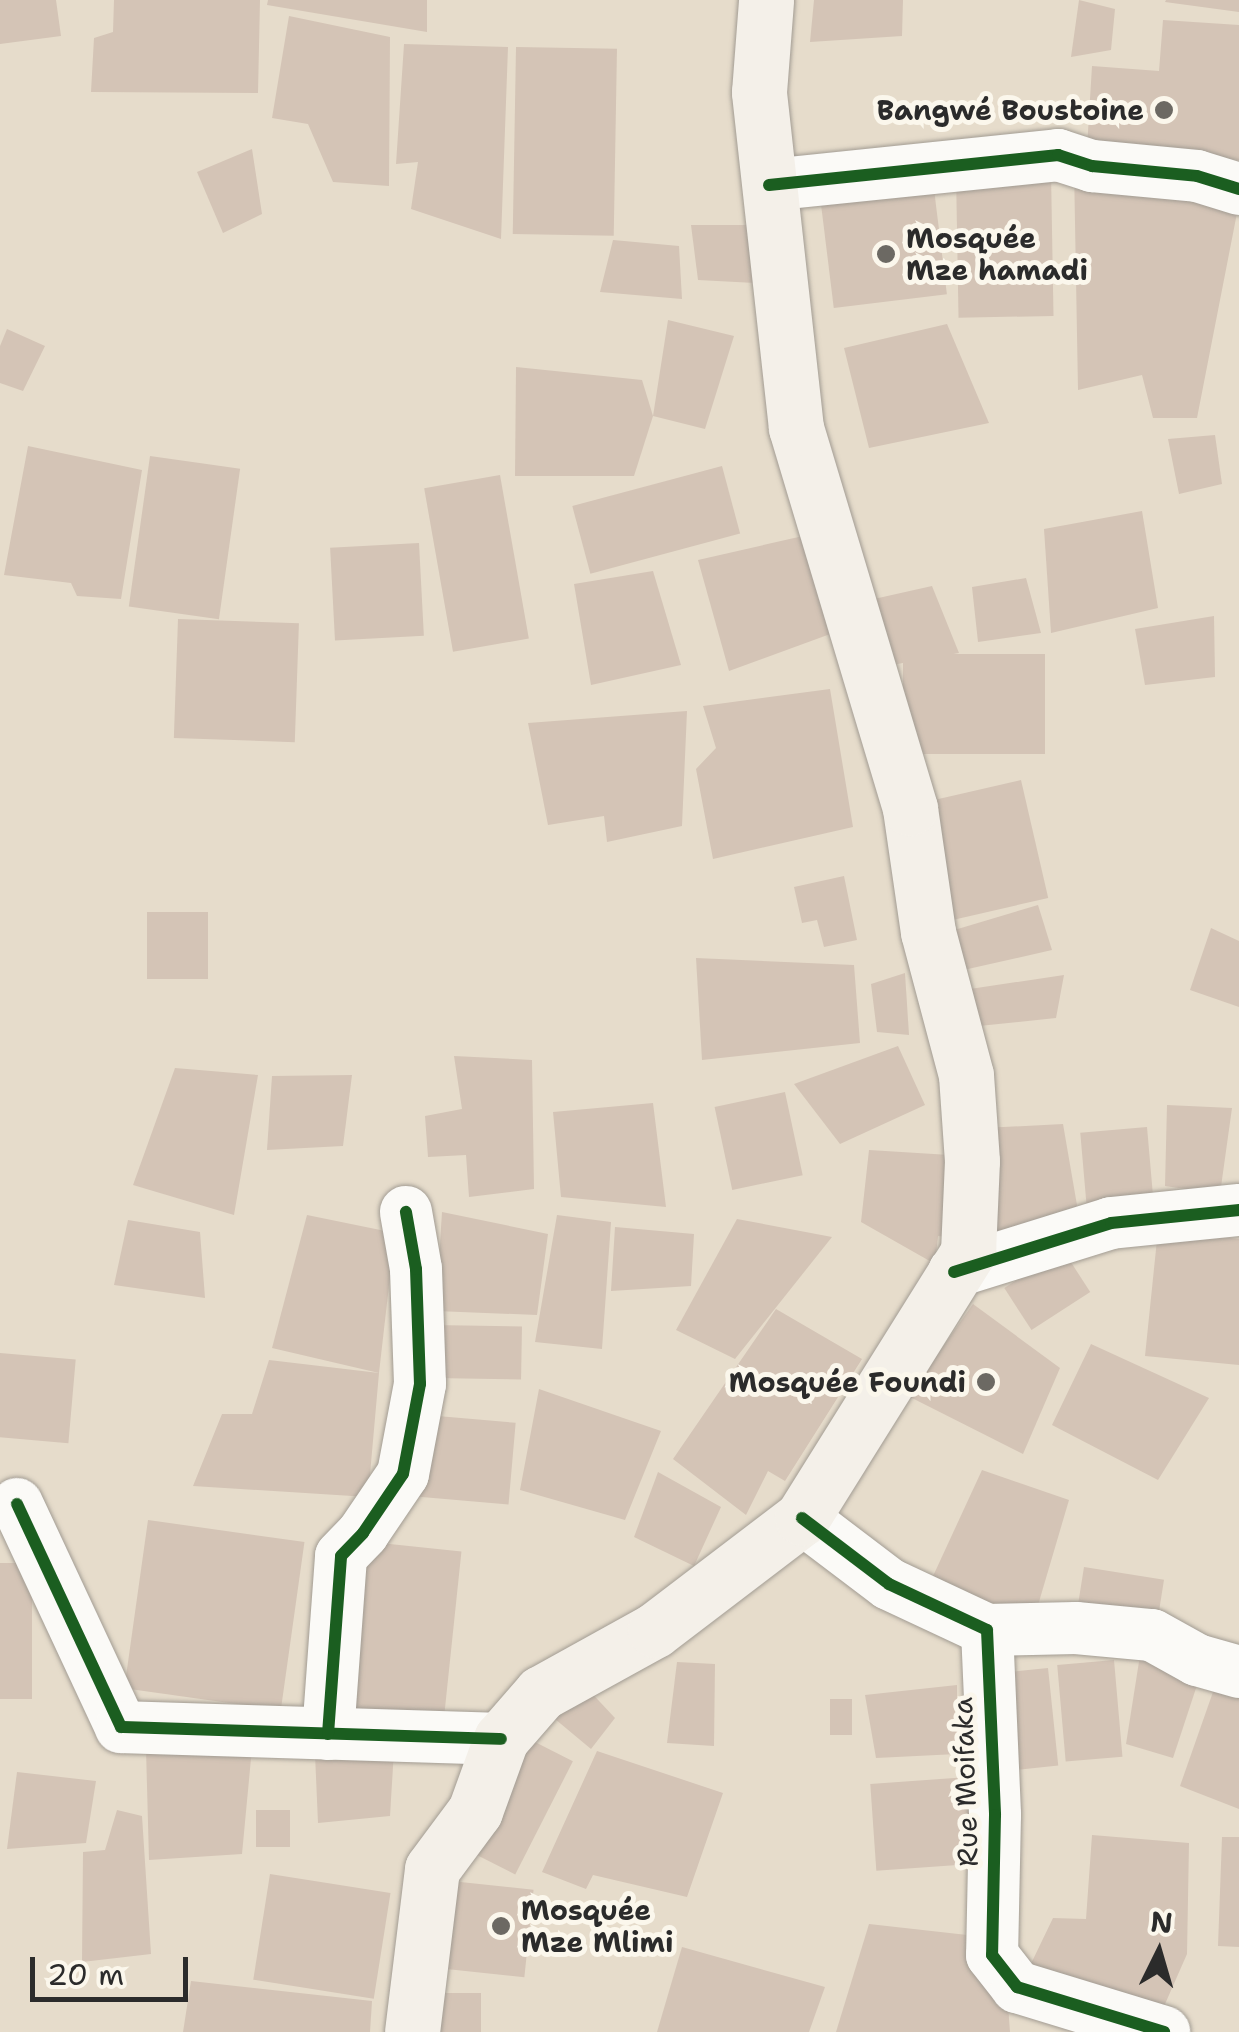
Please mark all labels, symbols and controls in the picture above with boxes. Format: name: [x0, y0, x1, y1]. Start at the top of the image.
place label: Bangwé Boustoine: [877, 93, 1144, 127]
marker: Bangwé Boustoine: [1153, 99, 1175, 121]
place label: Mosquée Mze hamadi: [906, 221, 1088, 287]
marker: Mosquée Mze hamadi: [875, 243, 897, 265]
place label: Mosquée Foundi: [729, 1365, 966, 1399]
marker: Mosquée Foundi: [975, 1371, 997, 1393]
street label: Rue Moifaka: [945, 1697, 985, 1867]
place label: Mosquée Mze Mlimi: [521, 1893, 674, 1959]
north arrow: [1109, 1902, 1209, 2002]
text: N: [1149, 1902, 1174, 1942]
marker: Mosquée Mze Mlimi: [490, 1915, 512, 1937]
scale bar: [35, 1937, 192, 1999]
text: 20 m: [47, 1954, 124, 1995]

